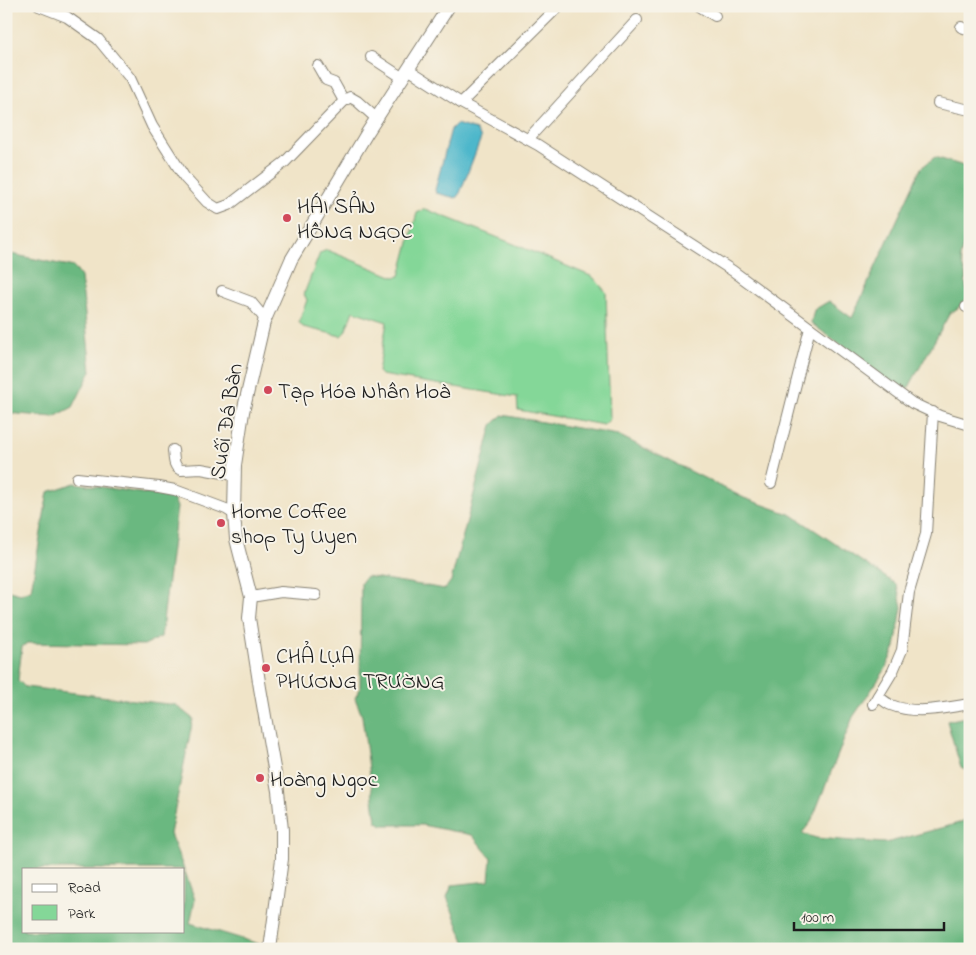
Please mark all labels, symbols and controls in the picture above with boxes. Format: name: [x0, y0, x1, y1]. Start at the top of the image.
place label: HÁI SẢN HỒNG NGỌC: [297, 191, 413, 249]
marker: HÁI SẢN HỒNG NGỌC: [281, 212, 293, 224]
street label: Suối Đá Bàn: [203, 361, 253, 482]
place label: Tạp Hóa Nhân Hoà: [278, 377, 450, 409]
marker: Tạp Hóa Nhân Hoà: [262, 384, 274, 396]
place label: Home Coffee shop Ty Uyen: [231, 497, 357, 555]
marker: Home Coffee shop Ty Uyen: [215, 517, 227, 529]
place label: CHẢ LỤA PHƯƠNG TRƯỜNG: [276, 641, 444, 699]
marker: CHẢ LỤA PHƯƠNG TRƯỜNG: [260, 662, 272, 674]
place label: Hoàng Ngọc: [270, 765, 378, 798]
marker: Hoàng Ngọc: [254, 772, 266, 784]
legend: [22, 868, 185, 932]
text: Road: [68, 877, 101, 899]
scale bar: [794, 900, 944, 932]
text: Park: [68, 903, 96, 925]
text: 100 m: [801, 907, 834, 929]

